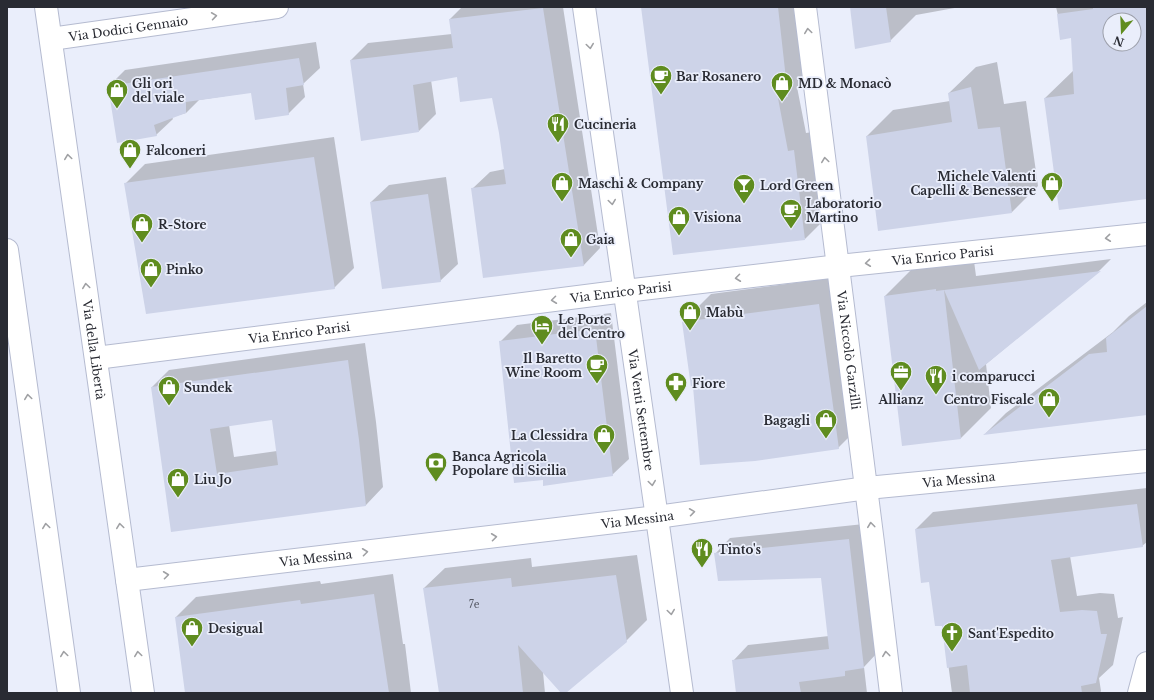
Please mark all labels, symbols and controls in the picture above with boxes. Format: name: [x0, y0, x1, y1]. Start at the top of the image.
street label: Via Dodici Gennaio: [67, 12, 189, 44]
one-way arrow: [211, 12, 217, 21]
north arrow: [1102, 12, 1142, 52]
one-way arrow: [804, 28, 813, 34]
text: N: [1111, 33, 1126, 50]
one-way arrow: [585, 43, 594, 49]
cafe icon: Bar Rosanero: [648, 63, 674, 96]
place label: Bar Rosanero: [676, 69, 761, 84]
shop icon: MD & Monacò: [769, 70, 795, 103]
place label: Gli ori del viale: [132, 76, 184, 105]
place label: MD & Monacò: [798, 76, 892, 91]
shop icon: Gli ori del viale: [104, 77, 130, 110]
restaurant icon: Cucineria: [545, 111, 571, 144]
place label: Cucineria: [574, 117, 637, 132]
shop icon: Falconeri: [117, 137, 143, 170]
place label: Falconeri: [146, 143, 207, 158]
one-way arrow: [64, 154, 73, 160]
one-way arrow: [821, 157, 830, 163]
place label: Michele Valenti Capelli & Benessere: [910, 169, 1037, 198]
shop icon: Maschi & Company: [549, 170, 575, 203]
shop icon: Michele Valenti Capelli & Benessere: [1039, 170, 1065, 203]
bar icon: Lord Green: [731, 172, 757, 205]
place label: Maschi & Company: [578, 176, 704, 191]
place label: Lord Green: [760, 178, 834, 193]
place label: Laboratorio Martino: [806, 196, 882, 225]
cafe icon: Laboratorio Martino: [778, 197, 804, 230]
one-way arrow: [607, 199, 616, 205]
shop icon: Visiona: [666, 204, 692, 237]
place label: Visiona: [693, 210, 741, 225]
shop icon: R-Store: [129, 211, 155, 244]
place label: R-Store: [158, 217, 207, 232]
shop icon: Gaia: [558, 226, 584, 259]
place label: Gaia: [586, 232, 615, 247]
one-way arrow: [1105, 233, 1111, 242]
street label: Via Enrico Parisi: [890, 242, 994, 268]
shop icon: Pinko: [138, 256, 164, 289]
one-way arrow: [864, 258, 871, 267]
place label: Pinko: [166, 262, 203, 277]
one-way arrow: [735, 273, 741, 282]
street label: Via Enrico Parisi: [568, 278, 672, 306]
one-way arrow: [82, 283, 91, 289]
street label: Via Niccolò Garzilli: [834, 289, 864, 410]
one-way arrow: [551, 295, 557, 304]
street label: Via della Libertà: [80, 298, 109, 401]
shop icon: Mabù: [677, 299, 703, 332]
place label: Mabù: [706, 305, 744, 320]
place label: Le Porte del Centro: [558, 312, 625, 341]
hotel icon: Le Porte del Centro: [529, 313, 555, 346]
street label: Via Enrico Parisi: [247, 318, 351, 346]
street label: Via Venti Settembre: [625, 347, 658, 472]
place label: Il Baretto Wine Room: [504, 351, 583, 380]
cafe icon: Il Baretto Wine Room: [584, 352, 610, 385]
office icon: Allianz: [888, 359, 914, 392]
restaurant icon: i comparucci: [923, 363, 949, 396]
place label: i comparucci: [952, 369, 1036, 384]
pharmacy icon: Fiore: [663, 370, 689, 403]
shop icon: Sundek: [156, 374, 182, 407]
place label: Fiore: [692, 376, 725, 391]
place label: Sundek: [184, 380, 233, 395]
shop icon: Centro Fiscale: [1036, 386, 1062, 419]
place label: Allianz: [878, 392, 924, 407]
place label: Centro Fiscale: [944, 392, 1034, 407]
one-way arrow: [24, 394, 33, 400]
shop icon: Bagagli: [813, 407, 839, 440]
place label: Bagagli: [763, 413, 811, 428]
shop icon: La Clessidra: [591, 422, 617, 455]
place label: La Clessidra: [511, 428, 588, 443]
place label: Banca Agricola Popolare di Sicilia: [452, 449, 567, 478]
bank icon: Banca Agricola Popolare di Sicilia: [423, 450, 449, 483]
shop icon: Liu Jo: [165, 466, 191, 499]
street label: Via Messina: [921, 468, 996, 490]
place label: Liu Jo: [194, 472, 232, 487]
one-way arrow: [647, 480, 656, 486]
street label: Via Messina: [599, 507, 675, 531]
one-way arrow: [689, 508, 695, 517]
one-way arrow: [867, 522, 876, 528]
one-way arrow: [42, 523, 51, 529]
one-way arrow: [116, 523, 125, 529]
one-way arrow: [491, 532, 497, 541]
restaurant icon: Tinto's: [689, 536, 715, 569]
place label: Tinto's: [718, 542, 761, 557]
street label: Via Messina: [278, 546, 353, 569]
one-way arrow: [361, 548, 368, 557]
one-way arrow: [163, 571, 169, 580]
house number: 7e: [469, 598, 480, 611]
one-way arrow: [666, 609, 675, 615]
shop icon: Desigual: [179, 615, 205, 648]
church icon: Sant'Espedito: [939, 620, 965, 653]
place label: Desigual: [208, 621, 264, 636]
place label: Sant'Espedito: [968, 626, 1054, 641]
one-way arrow: [60, 651, 69, 657]
one-way arrow: [134, 651, 143, 657]
one-way arrow: [882, 651, 891, 657]

